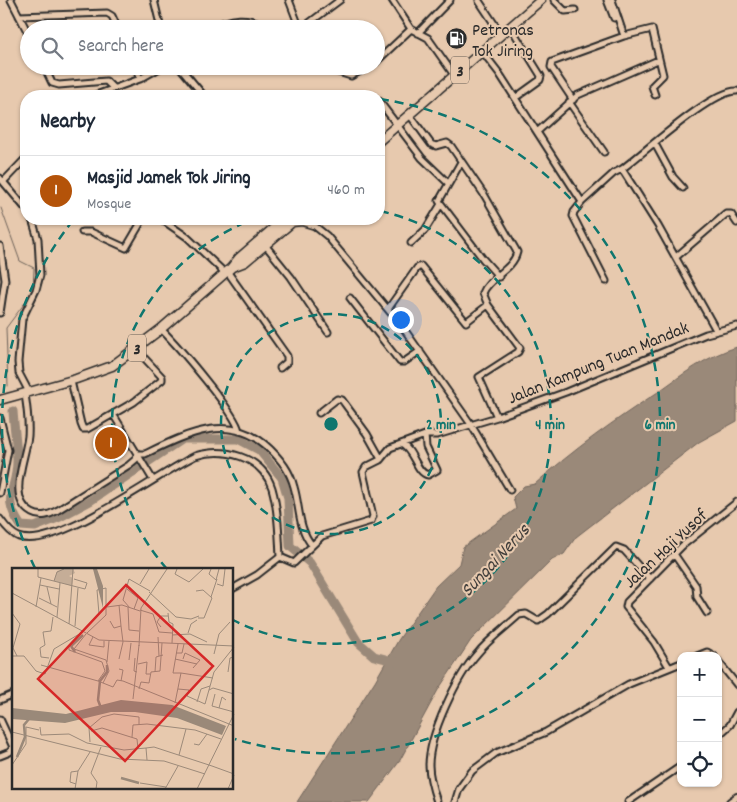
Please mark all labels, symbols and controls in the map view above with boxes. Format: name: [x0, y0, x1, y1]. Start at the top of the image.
place label: Petronas Tok Jiring: [472, 19, 534, 65]
search box: [20, 20, 385, 75]
fuel station icon: Petronas Tok Jiring: [444, 27, 468, 51]
icon: search: [38, 34, 66, 62]
text: Search here: [78, 34, 164, 61]
road number: 3: [451, 56, 469, 84]
text: Nearby: [40, 108, 95, 138]
text: Masjid Jamek Tok Jiring: [87, 166, 251, 193]
text: 1: [54, 179, 58, 202]
text: 460 m: [327, 179, 365, 202]
text: Mosque: [87, 193, 131, 216]
your location: [388, 307, 414, 333]
street label: Jalan Kampung Tuan Mandak: [505, 317, 693, 412]
road number: 3: [128, 334, 146, 362]
centre of rings: [322, 415, 340, 433]
text: 2 min: [426, 415, 456, 437]
text: 4 min: [535, 415, 565, 437]
text: 6 min: [645, 415, 675, 437]
pin: 1: [95, 424, 127, 462]
street label: Jalan Haji Yusof: [619, 504, 715, 595]
water label: Sungai Nerus: [456, 518, 538, 604]
inset map: [12, 568, 234, 790]
map controls: [677, 652, 722, 787]
button: +: [677, 652, 722, 697]
button: −: [677, 697, 722, 742]
button: locate: [677, 742, 722, 787]

